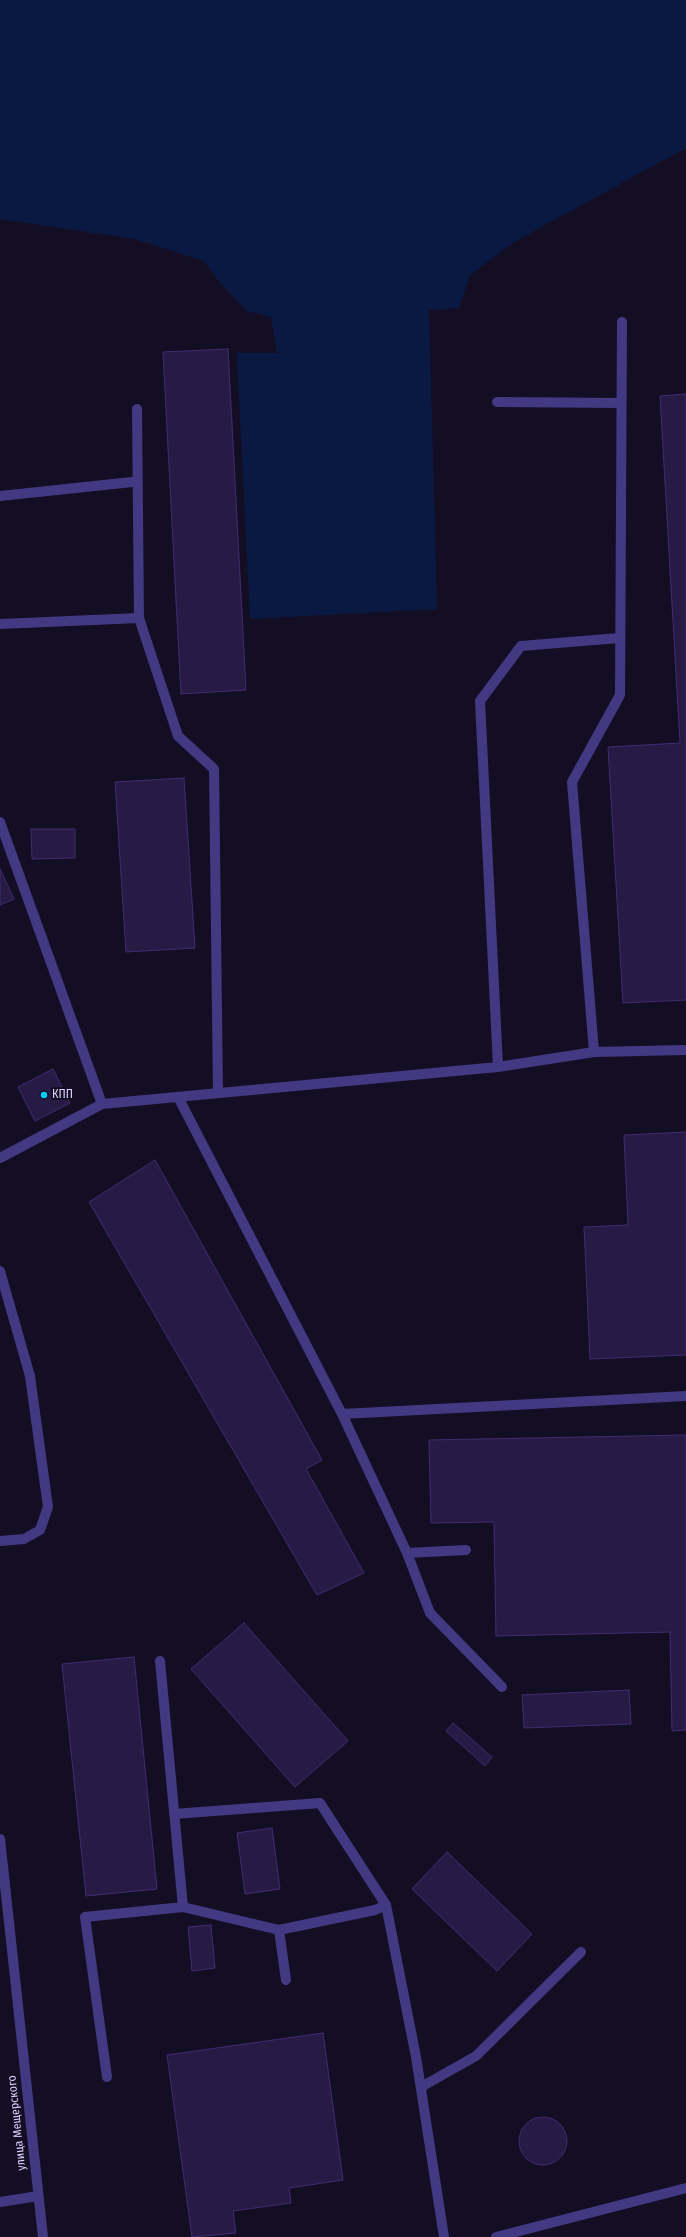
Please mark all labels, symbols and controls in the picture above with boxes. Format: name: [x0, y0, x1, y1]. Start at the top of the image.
place label: КПП: [52, 1088, 73, 1102]
marker: КПП: [39, 1090, 49, 1100]
street label: улица Мещерского: [5, 2075, 29, 2171]

